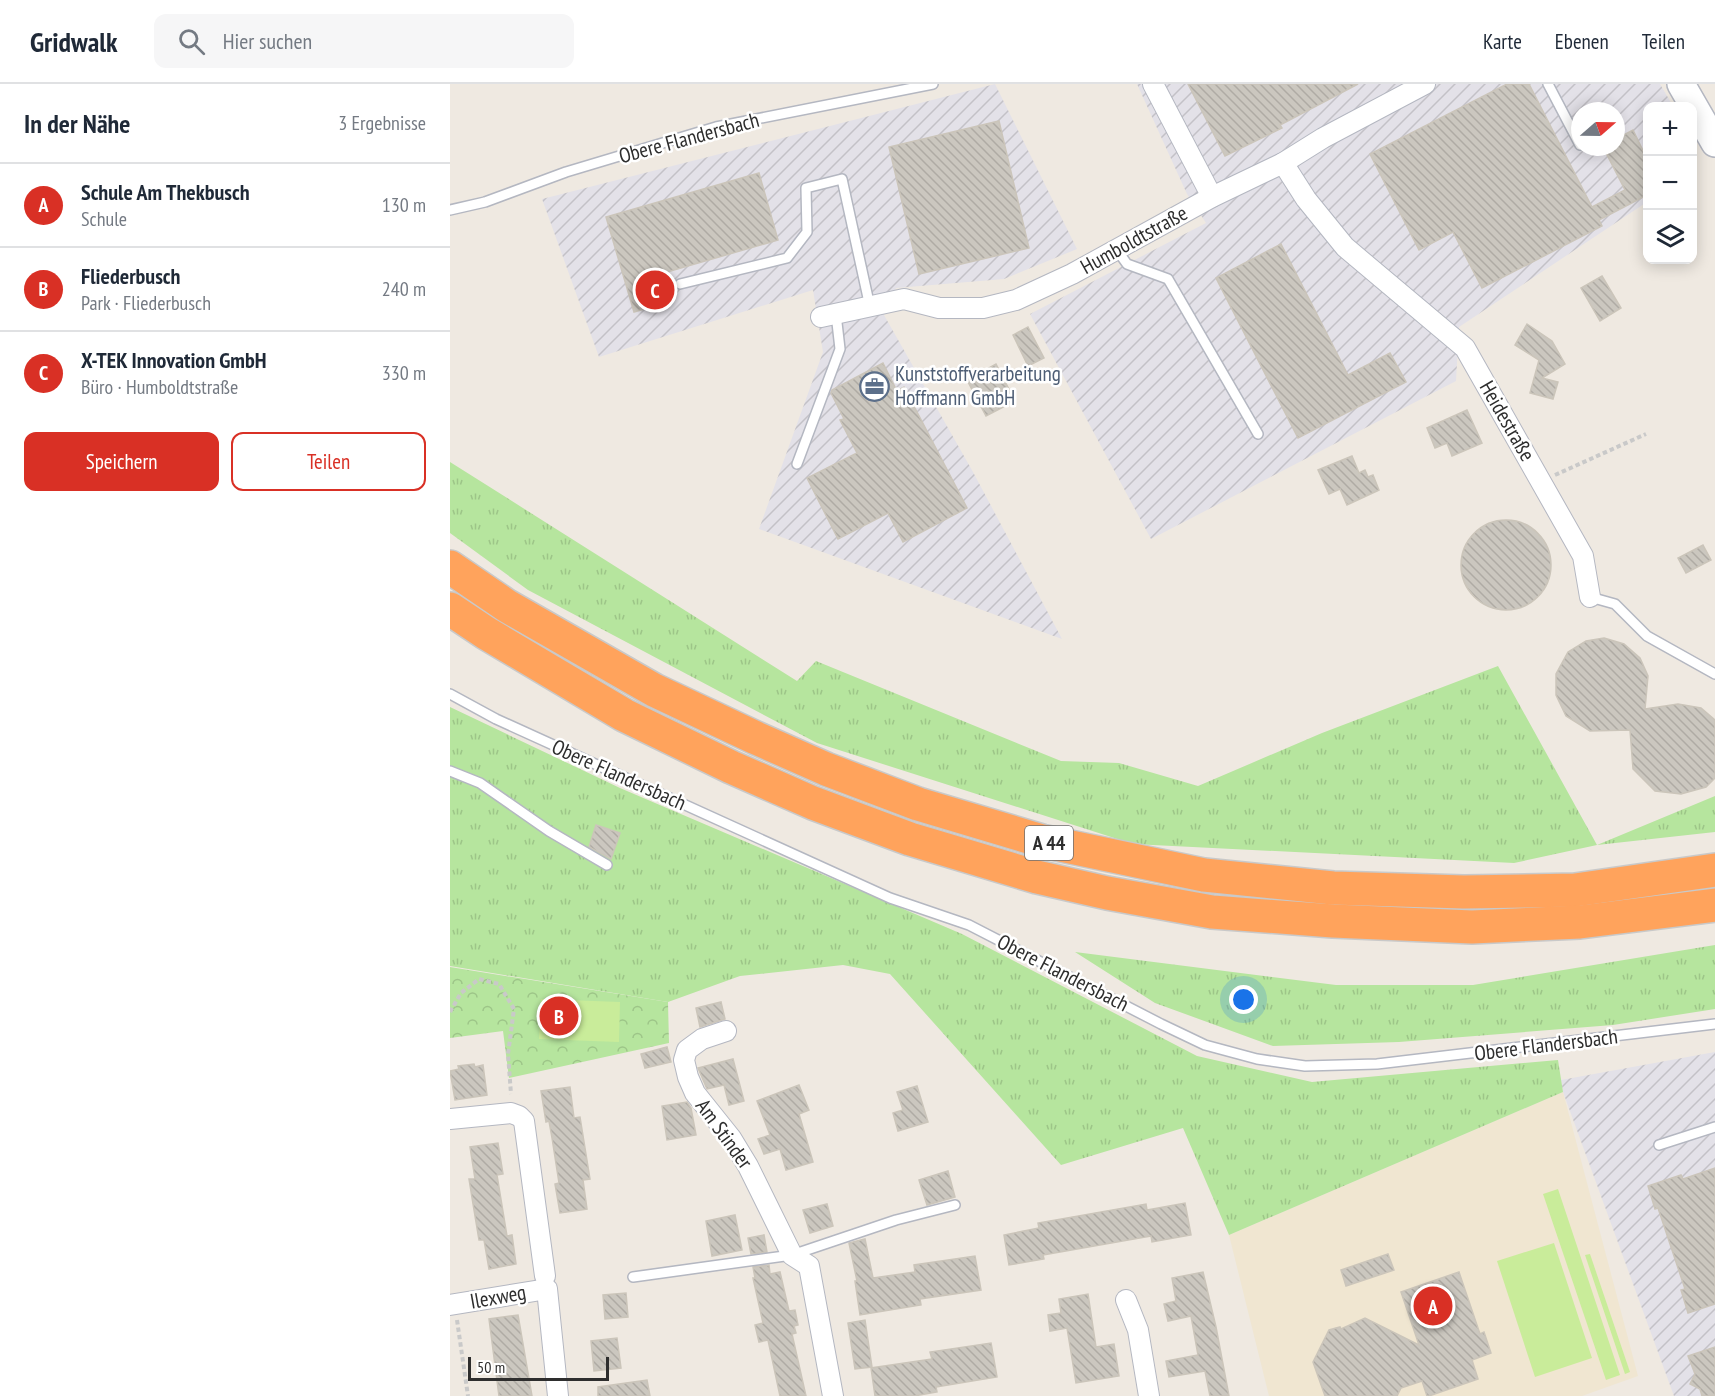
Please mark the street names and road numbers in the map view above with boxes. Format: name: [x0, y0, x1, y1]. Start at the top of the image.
street label: Obere Flandersbach: [616, 106, 762, 169]
street label: Humboldtstraße: [1076, 199, 1192, 280]
street label: Heidestraße: [1474, 376, 1541, 466]
street label: Obere Flandersbach: [548, 733, 691, 816]
road number: A 44: [1025, 826, 1073, 860]
street label: Obere Flandersbach: [993, 928, 1134, 1017]
street label: Obere Flandersbach: [1473, 1022, 1619, 1067]
street label: Am Stinder: [690, 1093, 759, 1174]
street label: Ilexweg: [468, 1278, 528, 1315]

